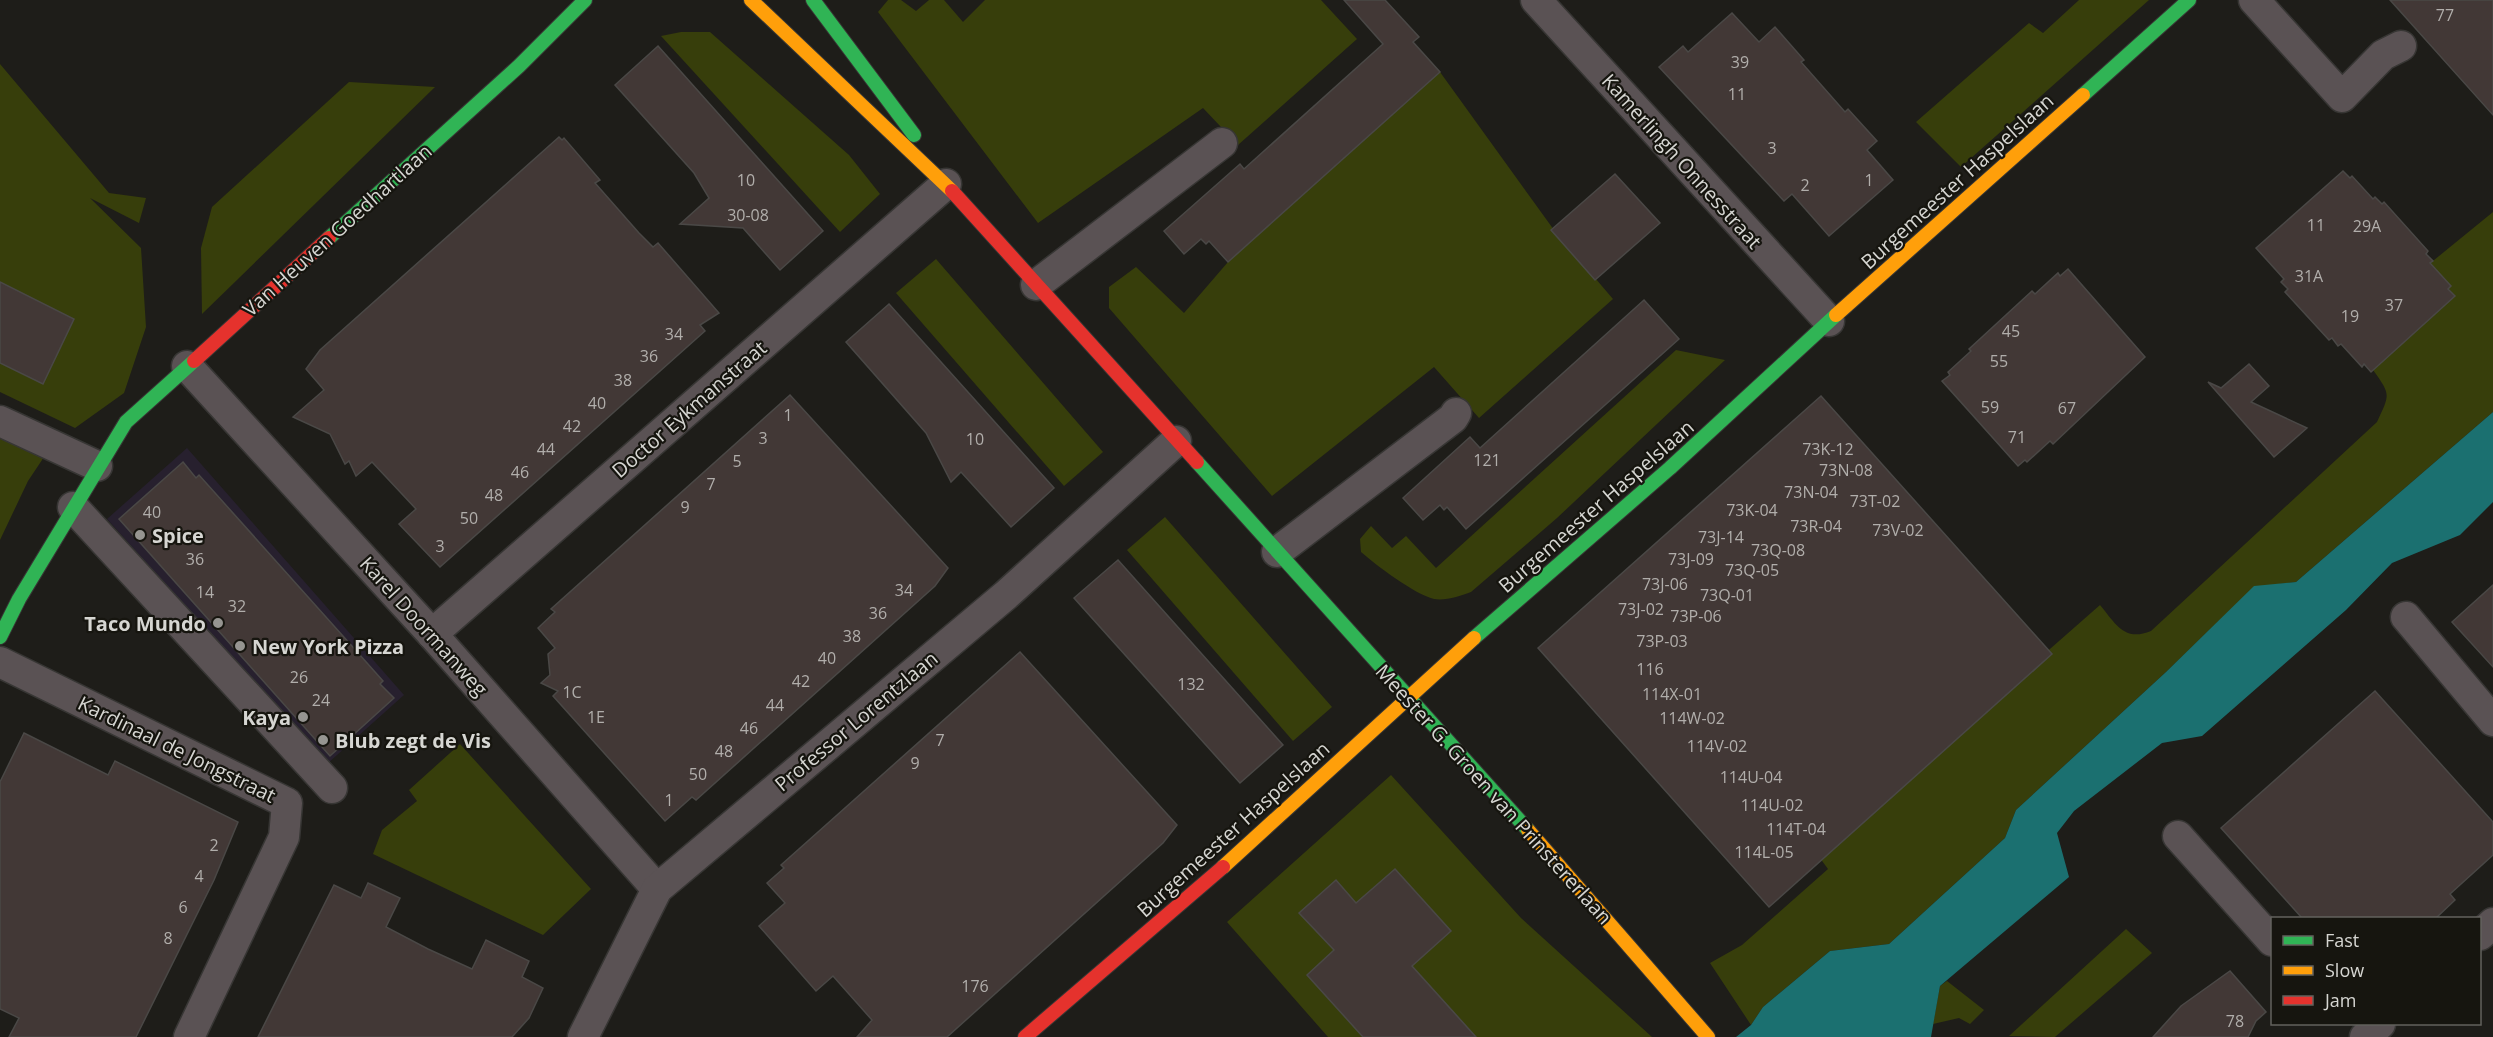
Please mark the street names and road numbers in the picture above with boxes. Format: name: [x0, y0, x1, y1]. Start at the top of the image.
street label: Kamerlingh Onnesstraat: [1596, 68, 1768, 254]
street label: Burgemeester Haspelslaan: [1855, 87, 2059, 275]
street label: Van Heuven Goedhartlaan: [237, 138, 437, 322]
street label: Doctor Eykmanstraat: [606, 334, 772, 484]
street label: Burgemeester Haspelslaan: [1493, 414, 1699, 598]
street label: Karel Doormanweg: [354, 550, 494, 702]
street label: Professor Lorentzlaan: [769, 645, 943, 797]
street label: Meester G. Groen van Prinstererlaan: [1370, 658, 1618, 930]
street label: Kardinaal de Jongstraat: [74, 689, 280, 809]
street label: Burgemeester Haspelslaan: [1131, 735, 1335, 923]

